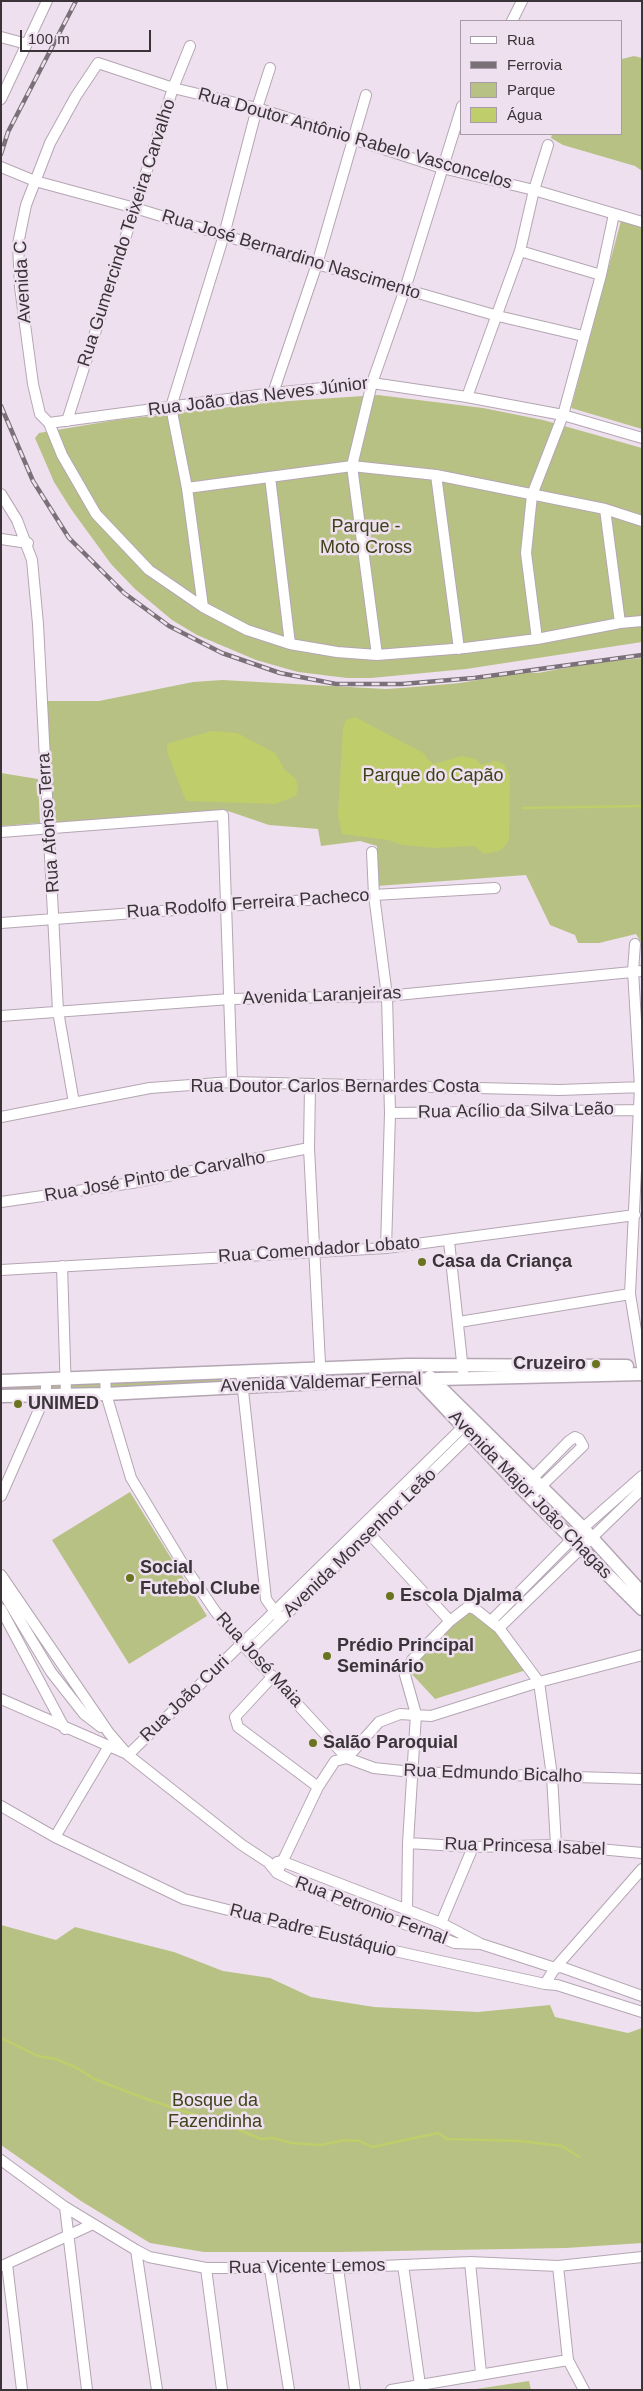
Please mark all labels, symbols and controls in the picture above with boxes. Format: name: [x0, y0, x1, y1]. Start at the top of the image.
scale bar: [22, 20, 154, 52]
legend: [460, 20, 623, 135]
text: 100 m: [28, 30, 70, 47]
text: Rua: [507, 31, 535, 48]
text: Ferrovia: [507, 56, 562, 73]
text: Parque: [507, 81, 555, 98]
street label: Rua Doutor Antônio Rabelo Vasconcelos: [195, 84, 515, 194]
street label: Rua Gumercindo Teixeira Carvalho: [73, 96, 181, 370]
text: Água: [507, 106, 542, 123]
street label: Rua José Bernardino Nascimento: [159, 205, 423, 305]
street label: Avenida C: [10, 240, 36, 324]
street label: Rua João das Neves Júnior: [147, 373, 369, 421]
park label: Parque - Moto Cross: [320, 516, 412, 558]
street label: Rua Afonso Terra: [33, 752, 65, 894]
park label: Parque do Capão: [362, 765, 504, 787]
street label: Rua Rodolfo Ferreira Pacheco: [126, 885, 370, 923]
street label: Avenida Laranjeiras: [242, 982, 402, 1010]
street label: Rua Doutor Carlos Bernardes Costa: [190, 1076, 480, 1098]
street label: Rua Acílio da Silva Leão: [418, 1098, 614, 1124]
street label: Rua José Pinto de Carvalho: [43, 1147, 267, 1207]
street label: Rua Comendador Lobato: [217, 1232, 421, 1268]
place label: Casa da Criança: [432, 1251, 572, 1273]
marker: Casa da Criança: [416, 1256, 428, 1268]
place label: Cruzeiro: [513, 1353, 586, 1375]
marker: Cruzeiro: [590, 1358, 602, 1370]
street label: Avenida Valdemar Fernal: [220, 1369, 422, 1397]
place label: UNIMED: [28, 1393, 99, 1415]
marker: UNIMED: [12, 1398, 24, 1410]
street label: Avenida Major João Chagas: [444, 1406, 616, 1584]
street label: Avenida Monsenhor Leão: [279, 1464, 441, 1622]
place label: Social Futebol Clube: [140, 1557, 260, 1600]
marker: Social Futebol Clube: [124, 1572, 136, 1584]
place label: Escola Djalma: [400, 1585, 522, 1607]
marker: Escola Djalma: [384, 1590, 396, 1602]
street label: Rua José Maia: [211, 1608, 307, 1712]
place label: Prédio Principal Seminário: [337, 1635, 474, 1678]
marker: Prédio Principal Seminário: [321, 1650, 333, 1662]
street label: Rua João Curi: [136, 1651, 234, 1747]
place label: Salão Paroquial: [323, 1732, 458, 1754]
marker: Salão Paroquial: [307, 1737, 319, 1749]
street label: Rua Edmundo Bicalho: [403, 1760, 583, 1788]
street label: Rua Princesa Isabel: [444, 1833, 606, 1861]
street label: Rua Petronio Fernal: [292, 1872, 450, 1950]
street label: Rua Padre Eustáquio: [227, 1900, 399, 1962]
park label: Bosque da Fazendinha: [168, 2090, 262, 2132]
street label: Rua Vicente Lemos: [228, 2255, 386, 2279]

